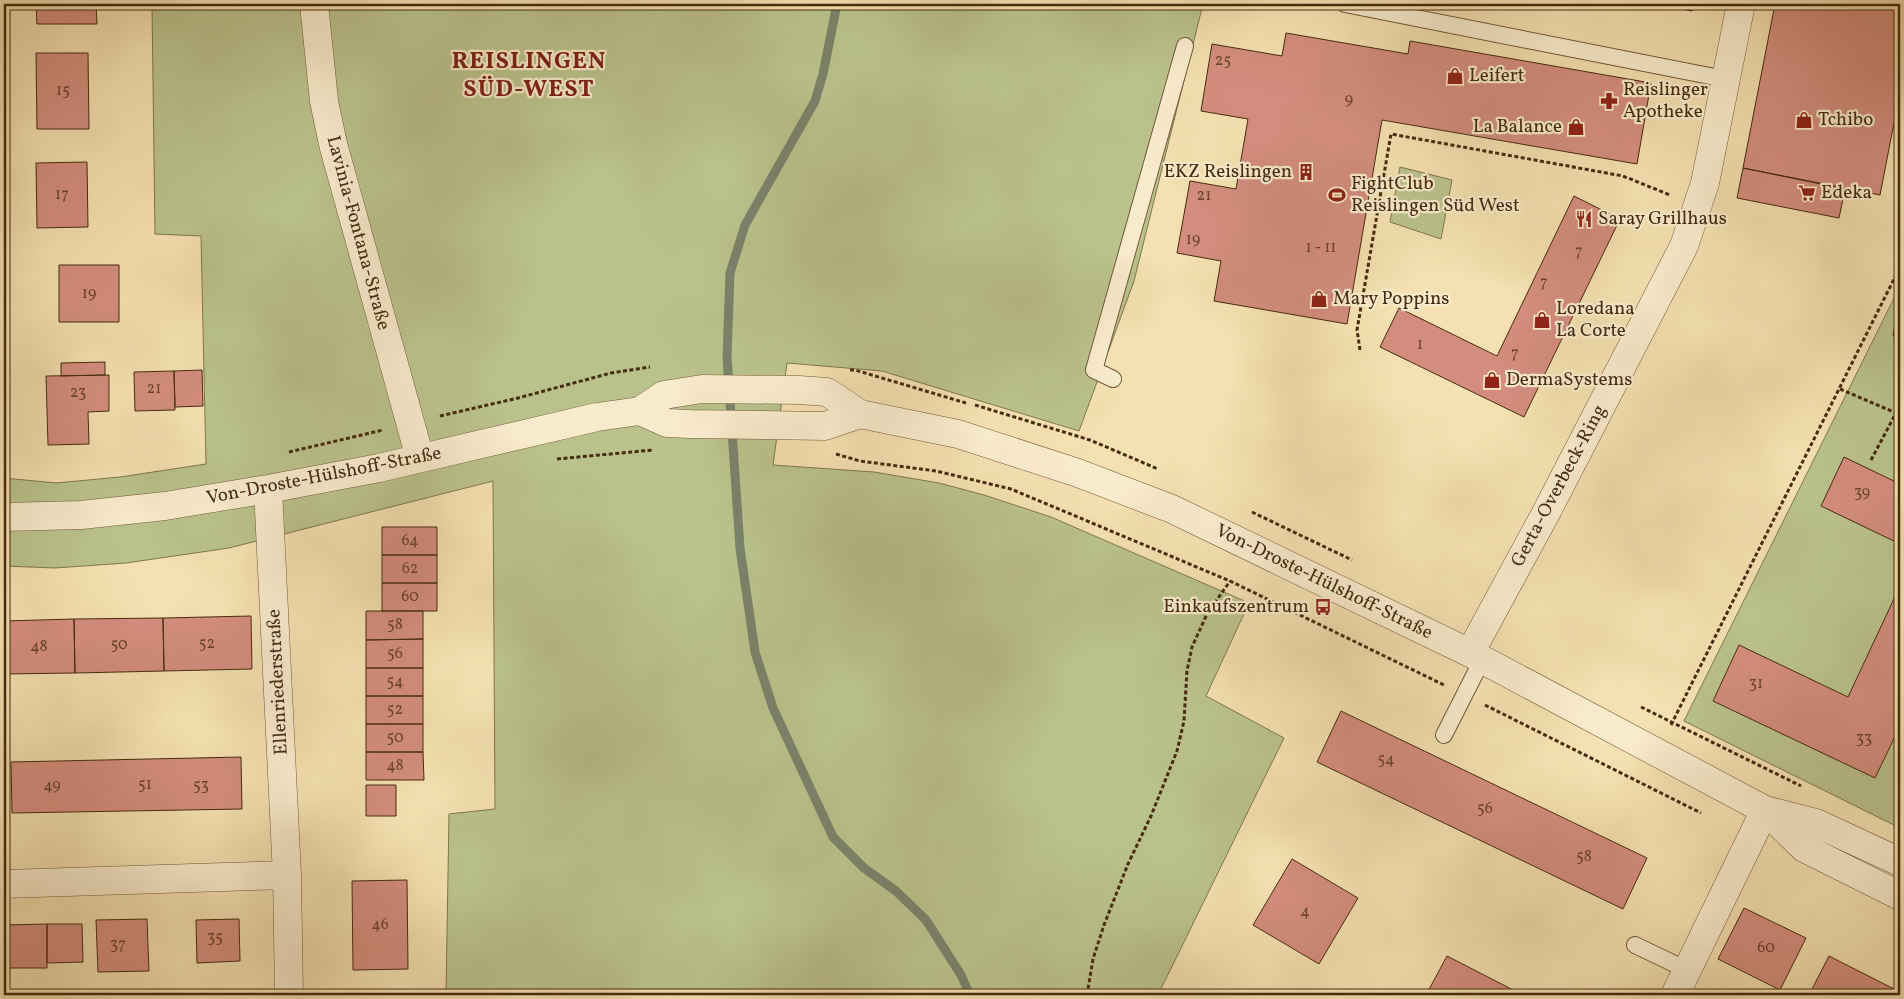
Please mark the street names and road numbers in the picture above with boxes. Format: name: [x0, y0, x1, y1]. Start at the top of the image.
street label: Lavinia-Fontana-Straße: [320, 133, 396, 333]
street label: Gerta-Overbeck-Ring: [1505, 400, 1613, 572]
street label: Von-Droste-Hülshoff-Straße: [204, 440, 444, 512]
street label: Von-Droste-Hülshoff-Straße: [1211, 518, 1437, 646]
street label: Ellenriederstraße: [261, 608, 295, 756]

